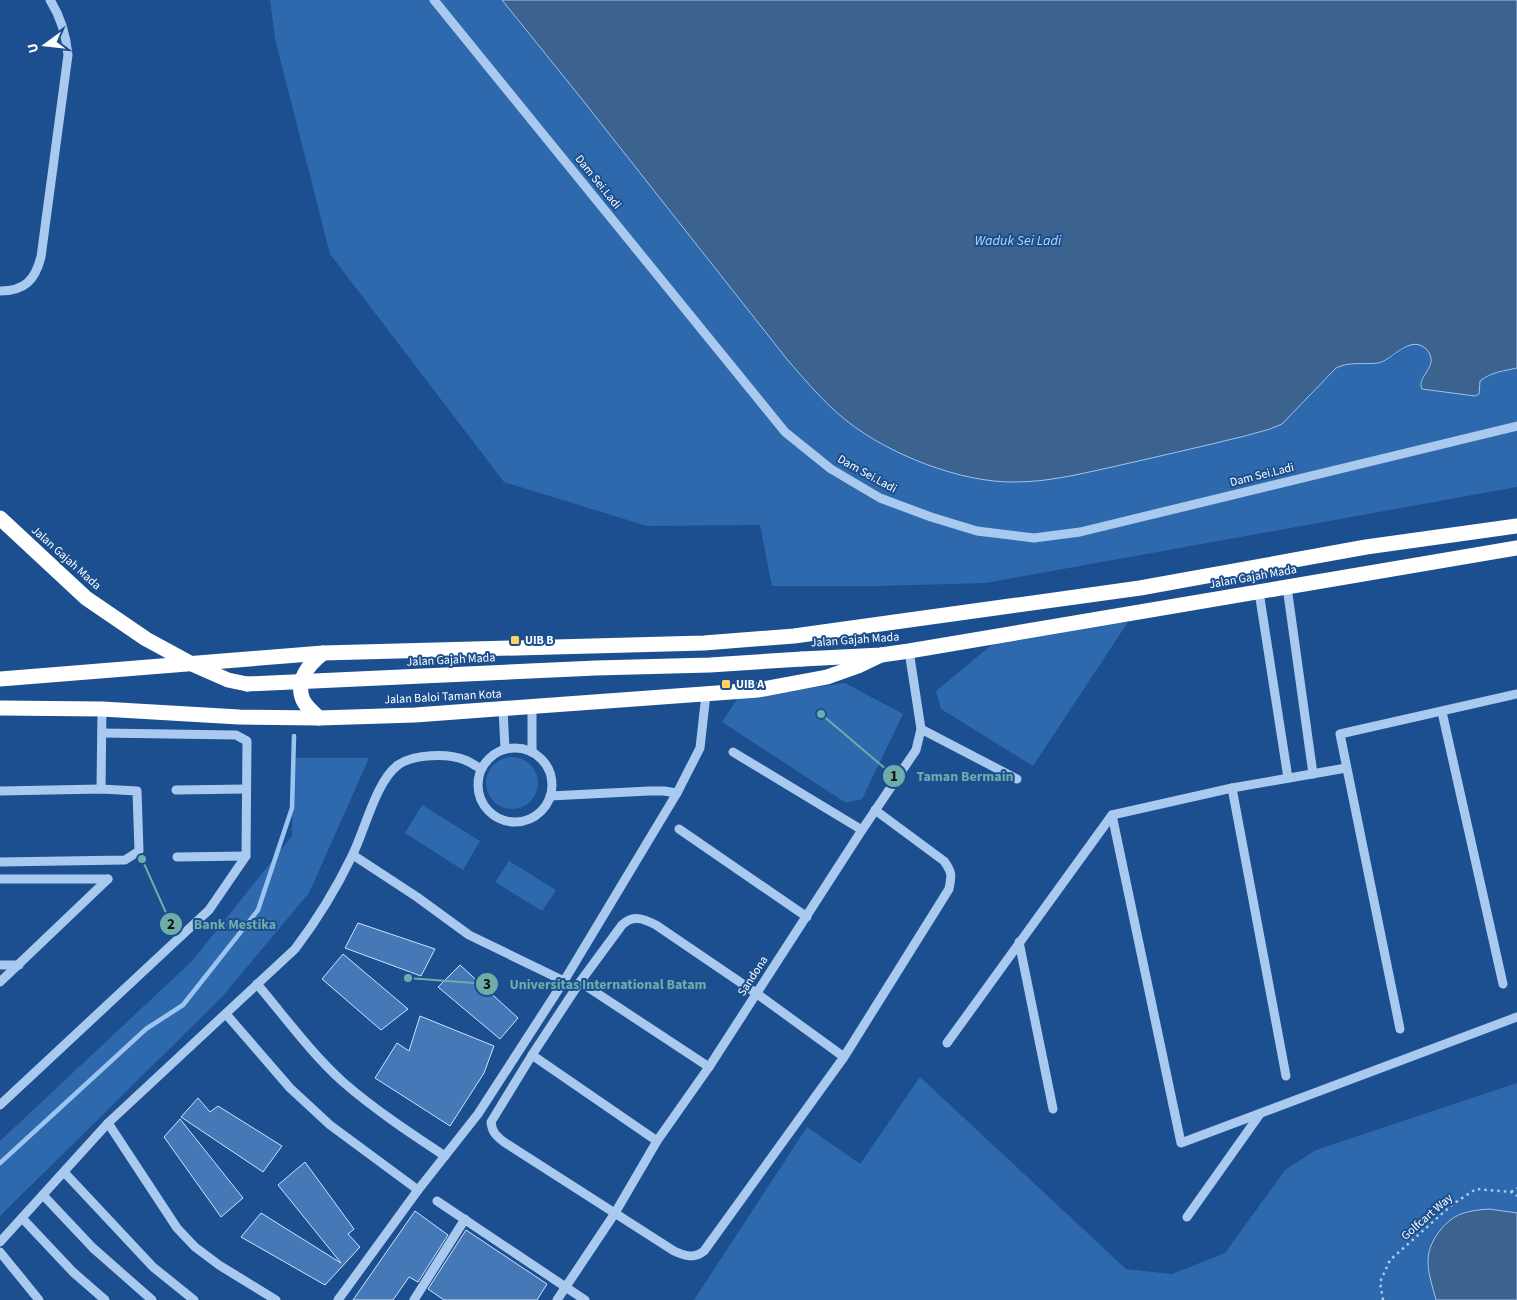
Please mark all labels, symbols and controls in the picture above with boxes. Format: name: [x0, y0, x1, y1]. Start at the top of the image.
north arrow: [20, 20, 70, 70]
text: U: [23, 41, 44, 55]
street label: Dam Sei.Ladi: [571, 151, 625, 213]
water label: Waduk Sei Ladi: [975, 231, 1062, 251]
street label: Dam Sei.Ladi: [834, 451, 900, 497]
street label: Dam Sei.Ladi: [1228, 459, 1296, 491]
street label: Jalan Gajah Mada: [27, 522, 105, 594]
street label: Jalan Gajah Mada: [1208, 561, 1298, 593]
street label: Jalan Gajah Mada: [810, 628, 900, 652]
place label: UIB B: [525, 632, 554, 649]
marker: UIB B: [509, 634, 521, 646]
street label: Jalan Gajah Mada: [406, 649, 496, 671]
place label: UIB A: [736, 676, 764, 693]
marker: UIB A: [720, 678, 732, 690]
street label: Jalan Baloi Taman Kota: [384, 685, 502, 709]
callout: Taman Bermain: [881, 761, 1023, 790]
text: 1: [890, 766, 898, 787]
text: Taman Bermain: [917, 767, 1014, 787]
callout: Bank Mestika: [159, 909, 286, 938]
text: 2: [167, 914, 175, 935]
text: Bank Mestika: [194, 915, 276, 935]
street label: Sandona: [734, 953, 772, 999]
callout: Universitas International Batam: [475, 969, 717, 998]
text: 3: [483, 974, 491, 995]
text: Universitas International Batam: [509, 975, 707, 995]
street label: Golfcart Way: [1398, 1190, 1457, 1244]

